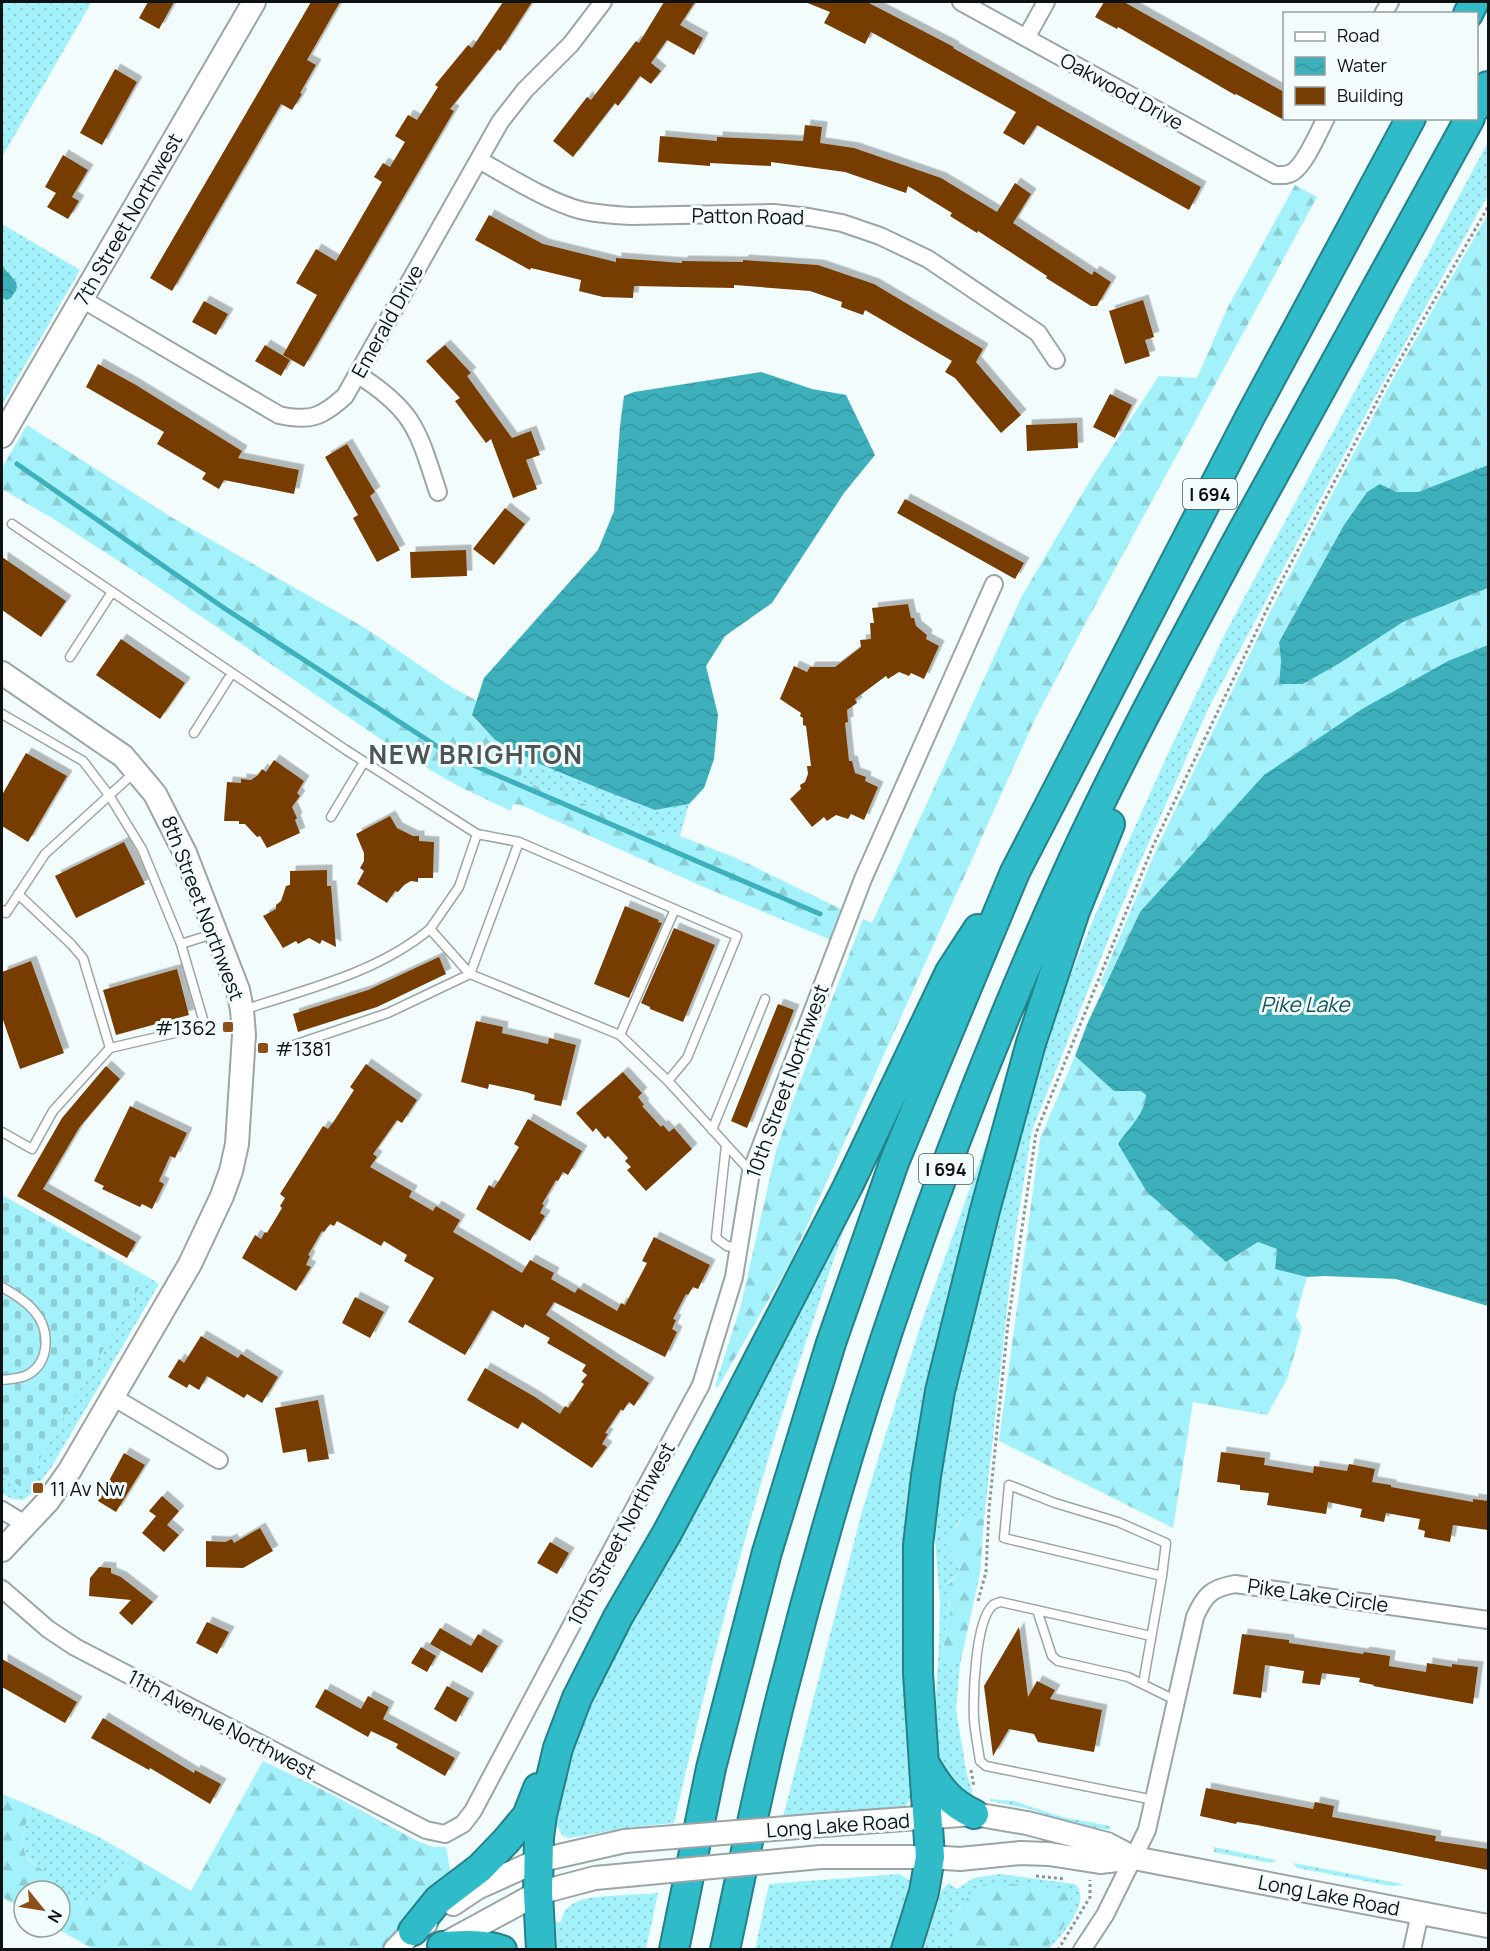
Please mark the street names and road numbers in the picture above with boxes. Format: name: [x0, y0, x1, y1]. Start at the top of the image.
street label: Oakwood Drive: [1056, 46, 1188, 136]
street label: 7th Street Northwest: [68, 128, 188, 310]
street label: Patton Road: [691, 202, 805, 230]
street label: Emerald Drive: [345, 260, 429, 382]
road number: I 694: [1183, 479, 1237, 509]
street label: 8th Street Northwest: [155, 812, 251, 1004]
street label: 10th Street Northwest: [739, 980, 835, 1182]
road number: I 694: [919, 1154, 973, 1184]
street label: 10th Street Northwest: [561, 1437, 681, 1631]
street label: Pike Lake Circle: [1246, 1572, 1390, 1618]
street label: 11th Avenue Northwest: [123, 1663, 321, 1785]
street label: Long Lake Road: [765, 1807, 911, 1843]
street label: Long Lake Road: [1256, 1868, 1402, 1922]

